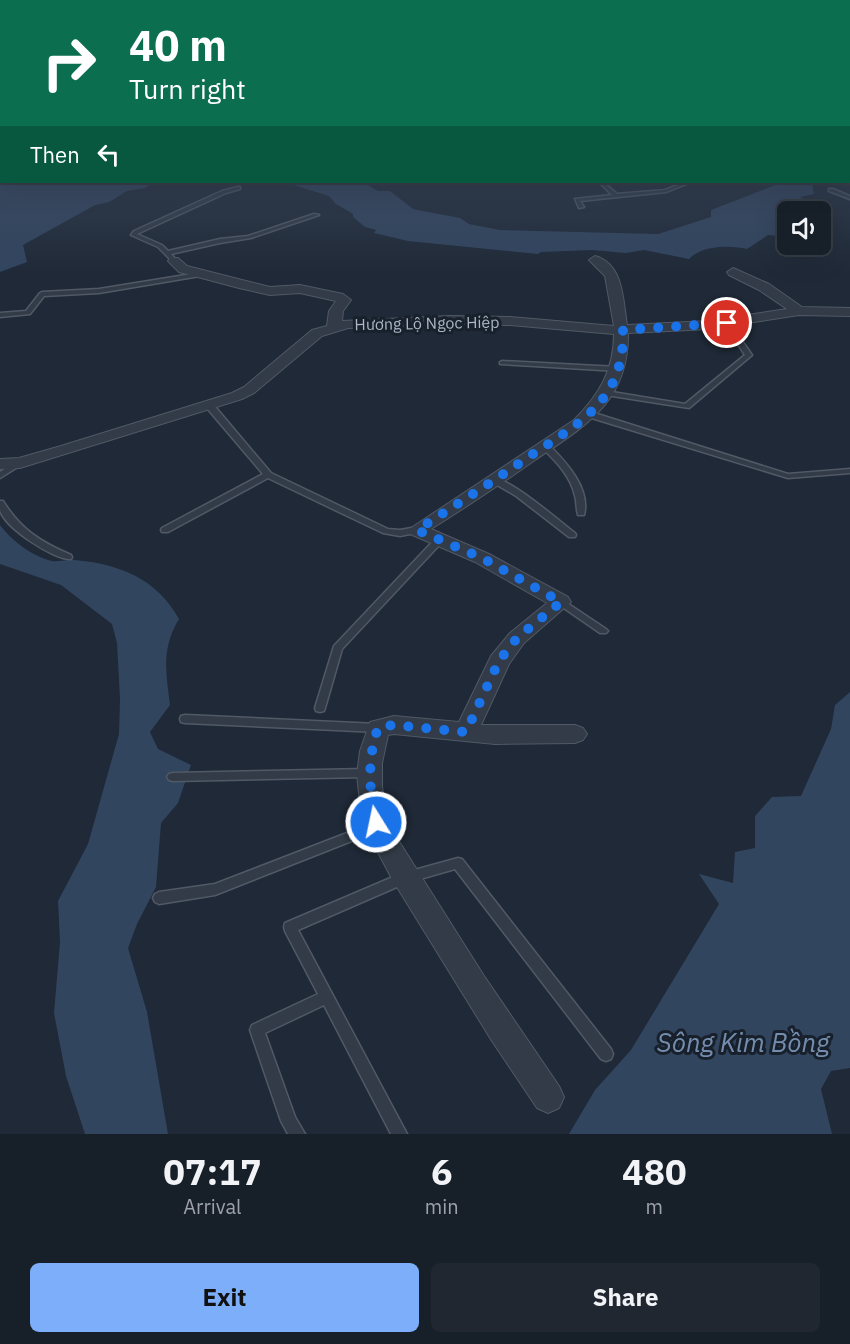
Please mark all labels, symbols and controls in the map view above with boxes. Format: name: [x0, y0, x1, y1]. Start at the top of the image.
text: 40 m: [129, 18, 227, 73]
icon: right: [30, 24, 108, 102]
text: Turn right: [129, 71, 246, 106]
icon: left: [92, 138, 125, 171]
text: Then: [30, 140, 80, 169]
map controls: [777, 201, 831, 255]
button: sound: [777, 201, 831, 255]
pin: [701, 297, 752, 348]
icon: arrive: [710, 306, 743, 339]
street label: Hương Lộ Ngọc Hiệp: [354, 312, 500, 334]
position arrow: [344, 790, 408, 854]
water label: Sông Kim Bồng: [657, 1025, 831, 1059]
text: 07:17: [163, 1148, 262, 1195]
text: 6: [431, 1148, 453, 1195]
text: 480: [622, 1148, 687, 1195]
text: Arrival: [183, 1193, 242, 1220]
text: min: [425, 1193, 459, 1220]
text: m: [646, 1193, 663, 1220]
button: Exit: [30, 1263, 419, 1332]
button: Share: [431, 1263, 820, 1332]

